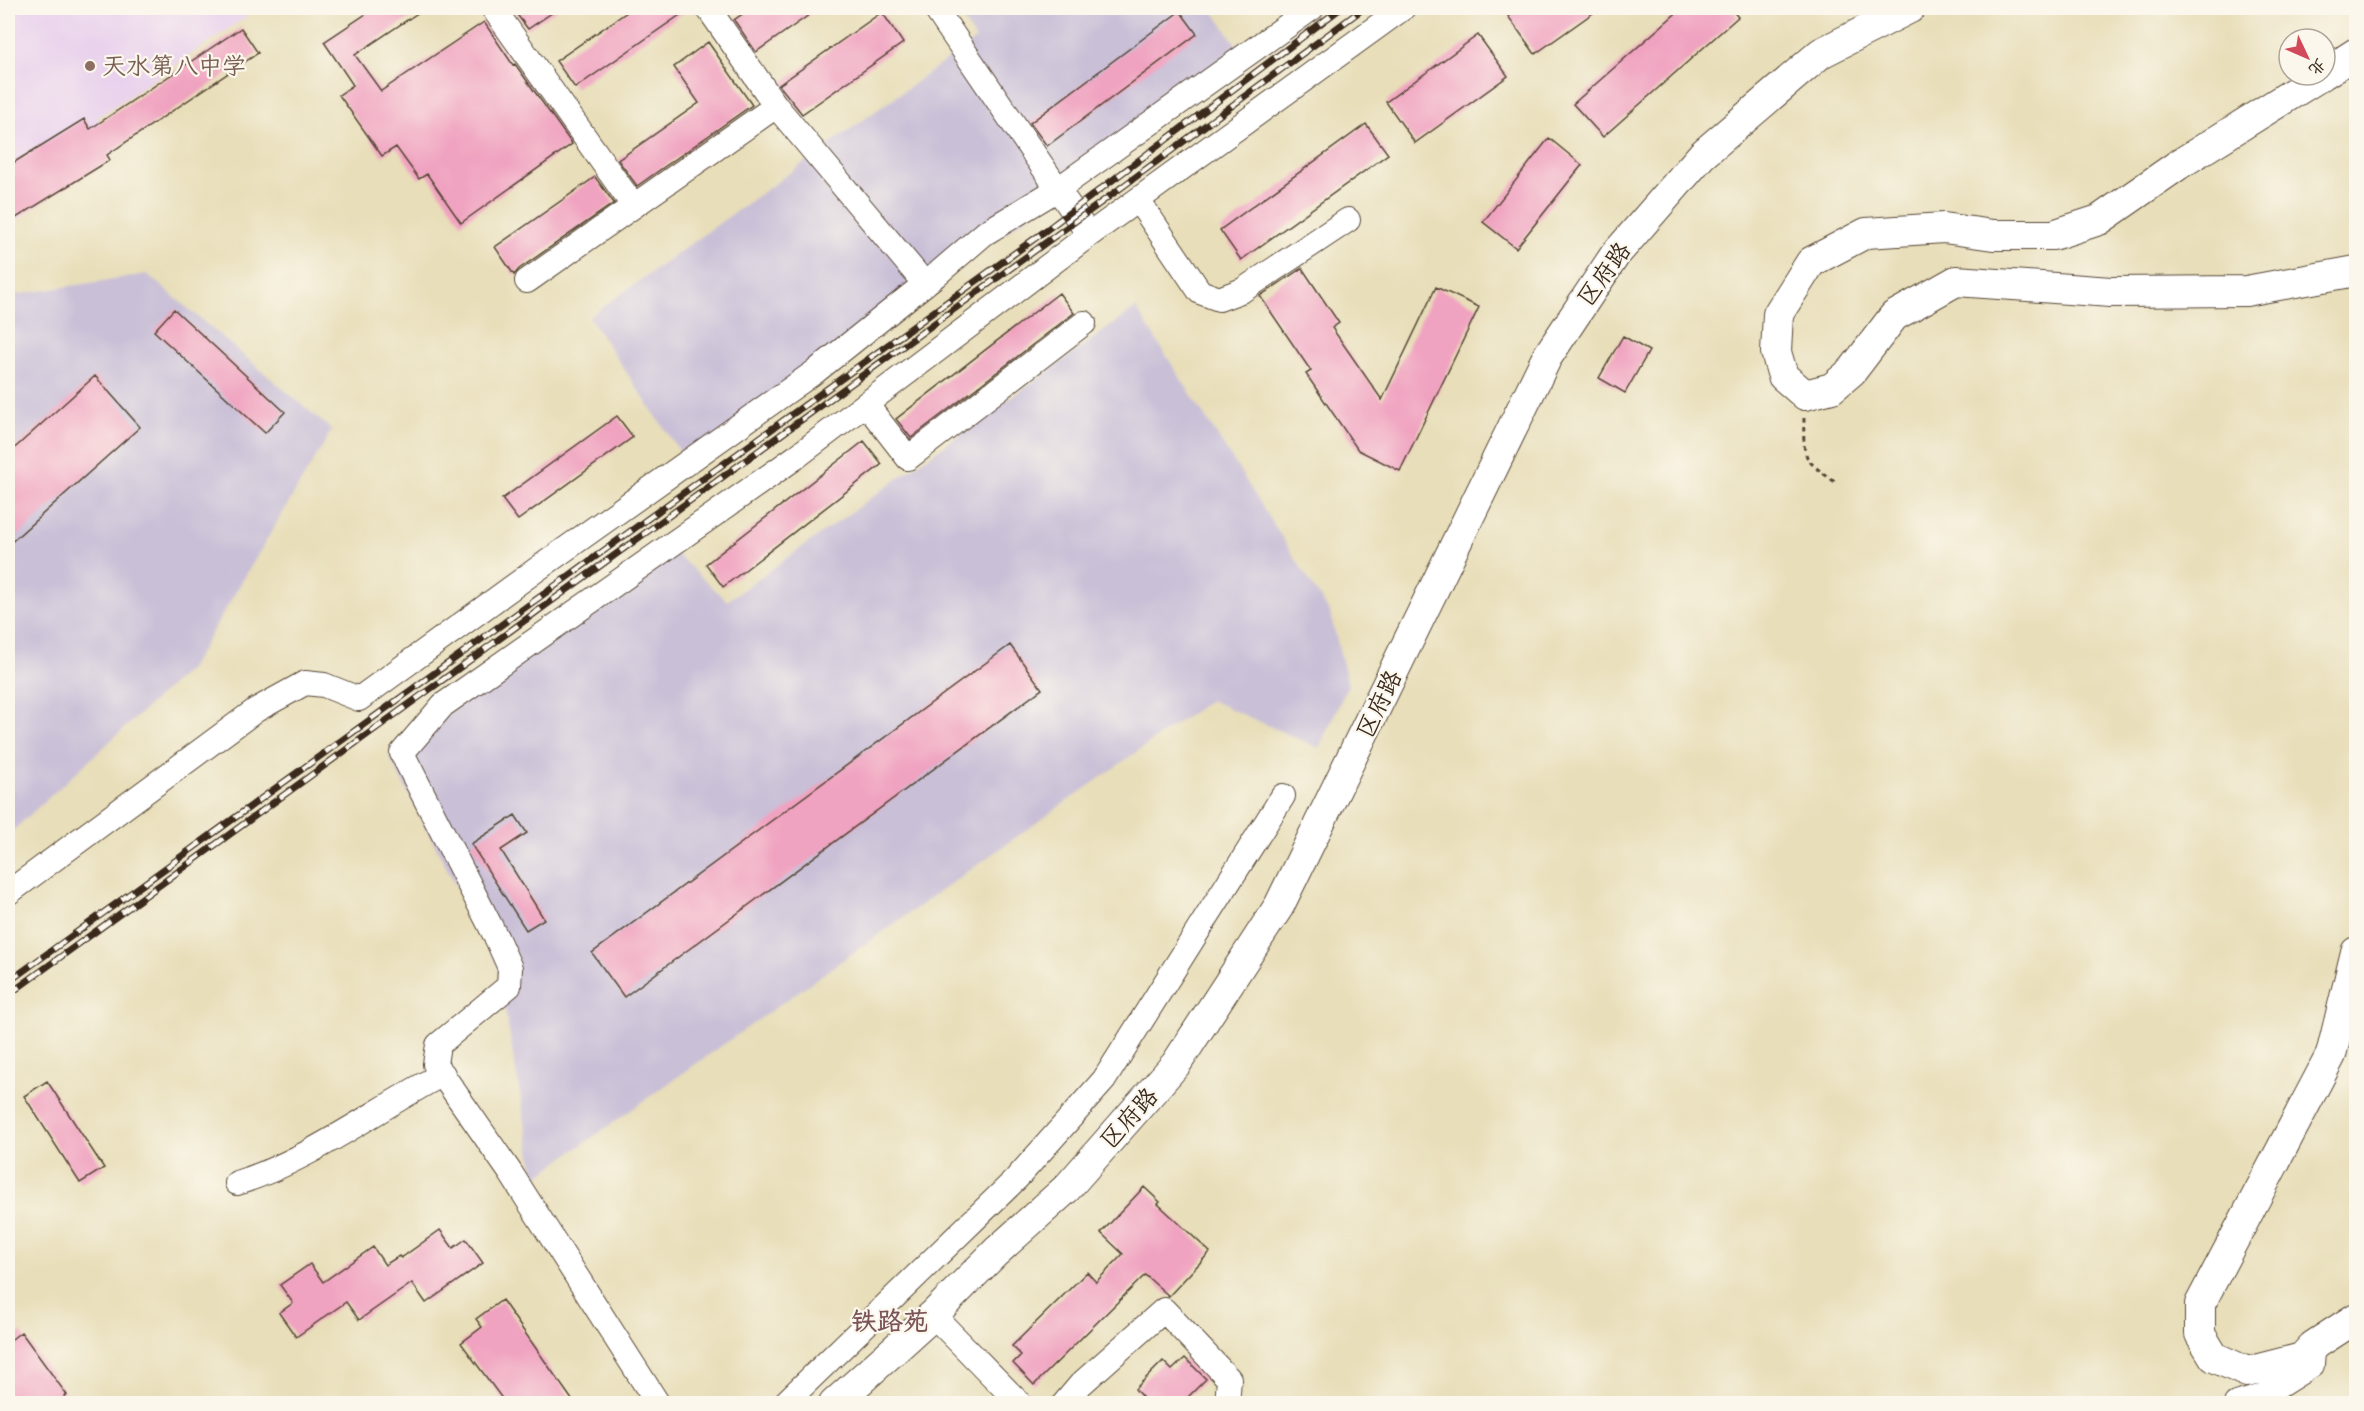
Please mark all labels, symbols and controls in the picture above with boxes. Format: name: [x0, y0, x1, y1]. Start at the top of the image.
north arrow: [2277, 27, 2337, 87]
place label: 天水第八中学: [102, 52, 246, 83]
text: 北: [2304, 53, 2330, 79]
marker: 天水第八中学: [83, 59, 97, 73]
street label: 区府路: [1572, 237, 1639, 313]
street label: 区府路: [1351, 666, 1410, 744]
street label: 区府路: [1095, 1082, 1166, 1156]
district label: 铁路苑: [851, 1306, 929, 1340]

